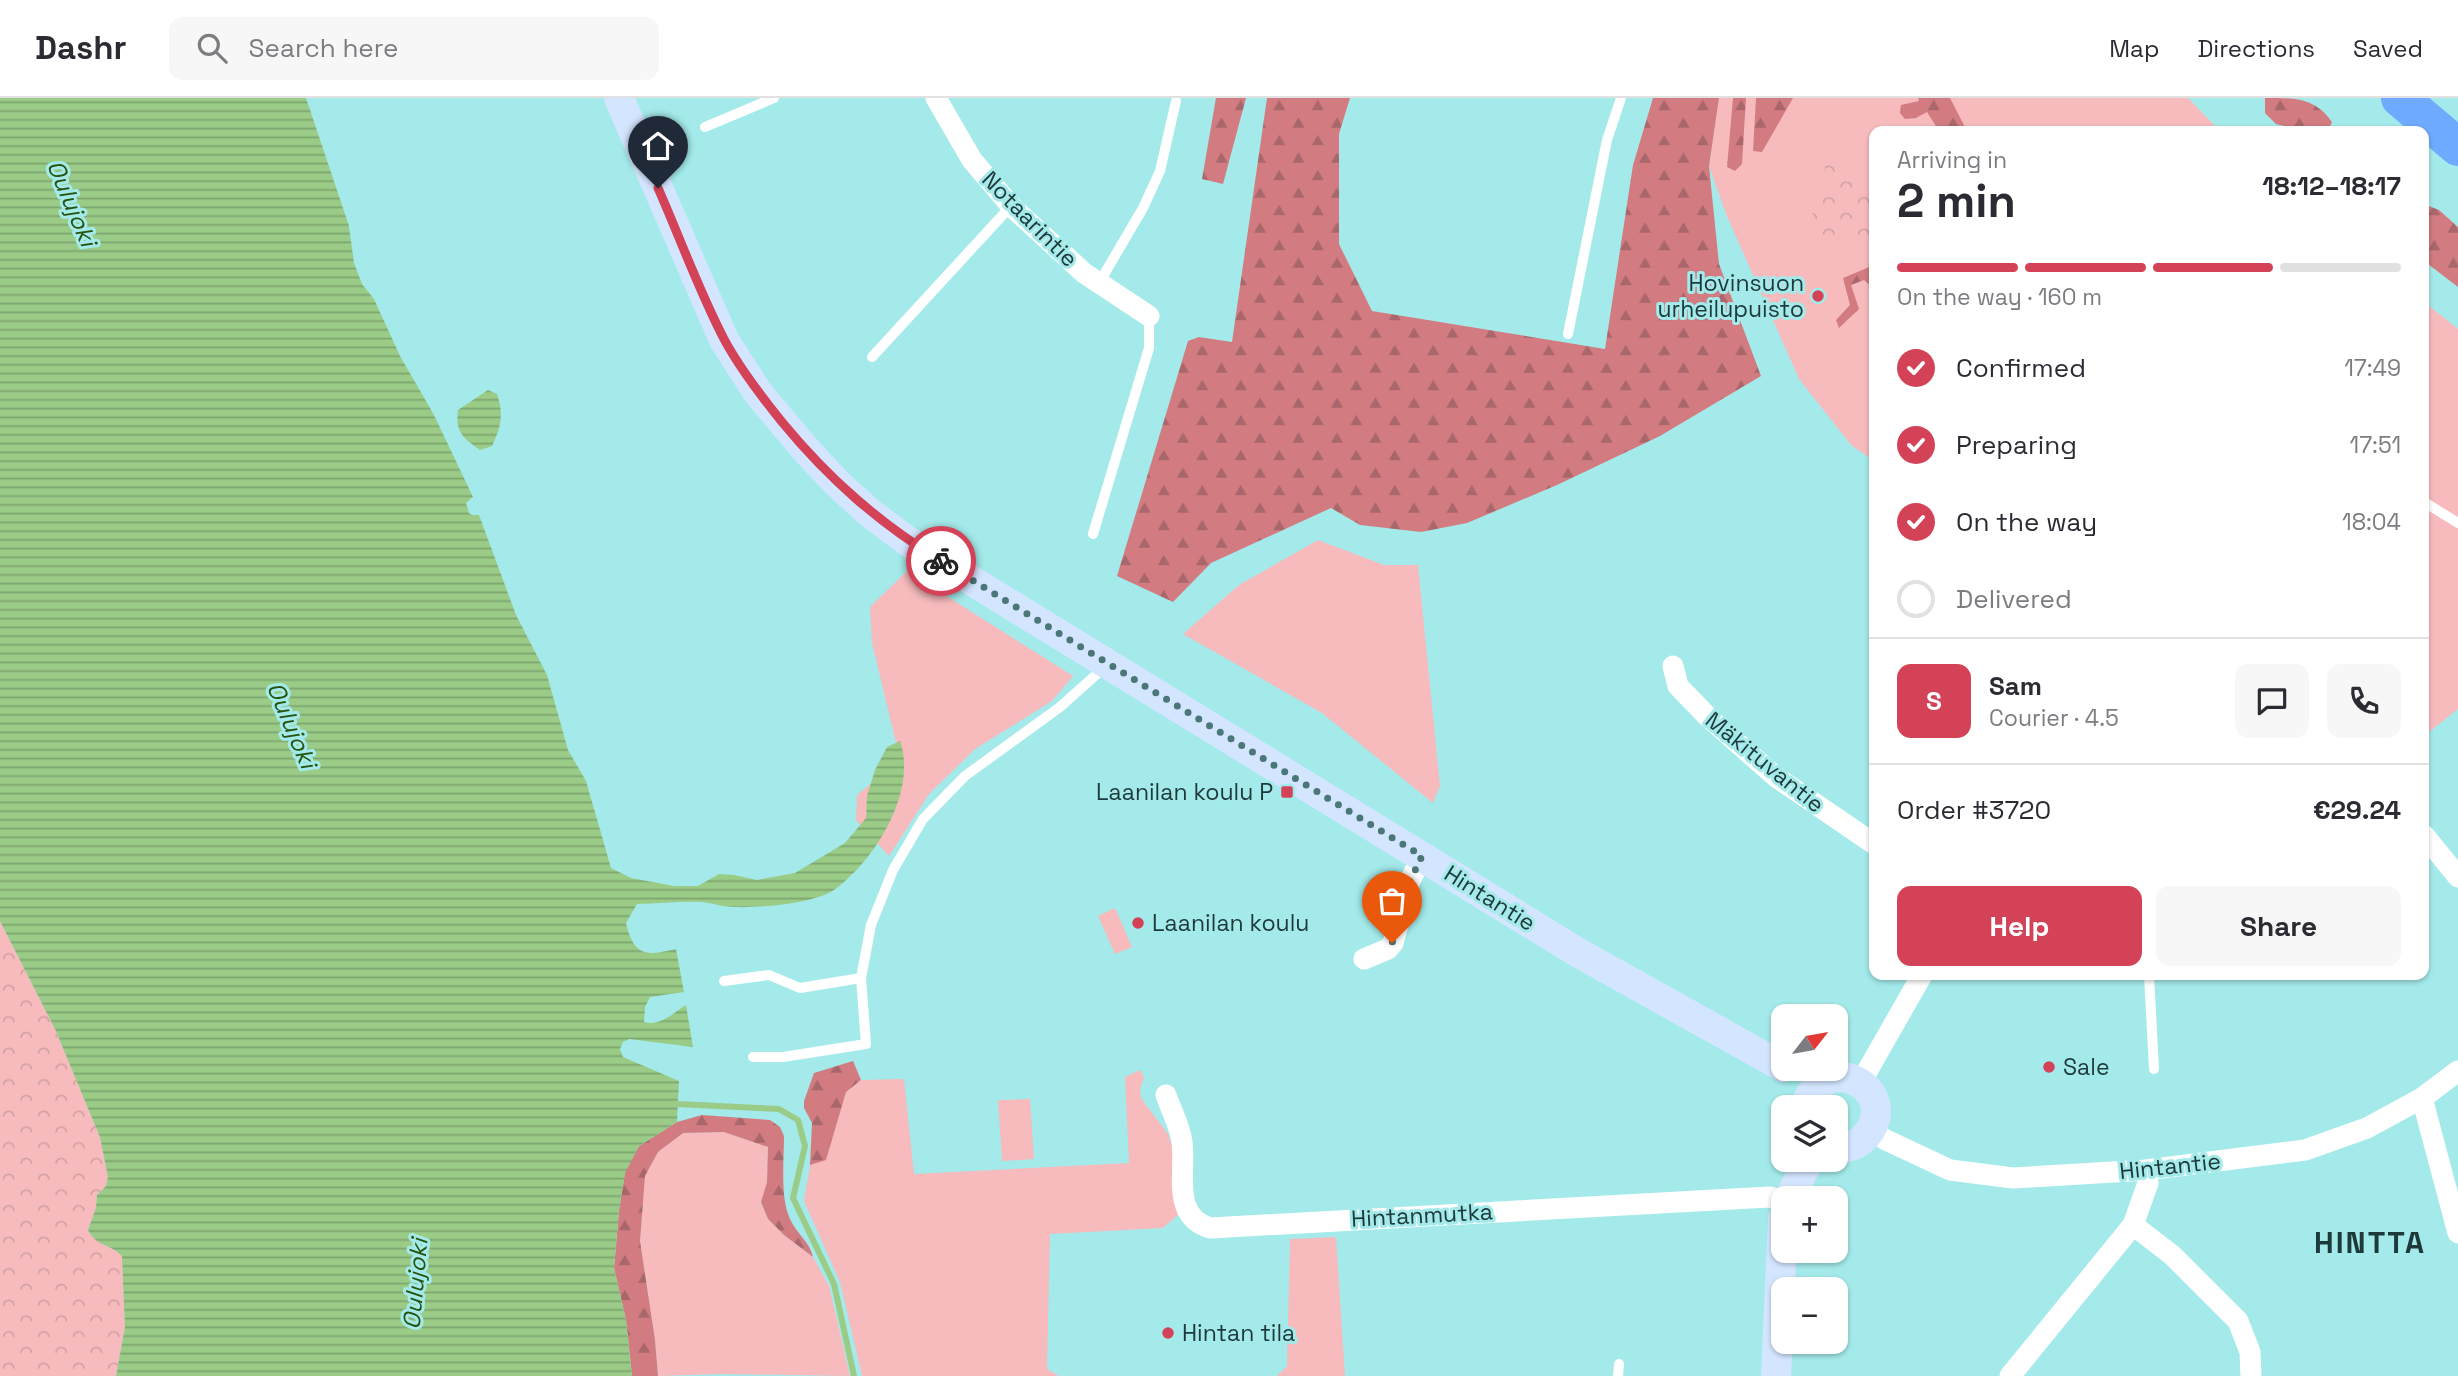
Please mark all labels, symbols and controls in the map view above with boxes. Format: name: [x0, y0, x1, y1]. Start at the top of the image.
search box: [169, 17, 659, 80]
text: Dashr: [35, 27, 127, 69]
icon: search: [193, 29, 231, 67]
text: Search here: [249, 31, 398, 65]
text: Map: [2109, 33, 2159, 64]
text: Directions: [2197, 33, 2315, 64]
text: Saved: [2353, 33, 2423, 64]
pin: [628, 116, 688, 188]
icon: home: [639, 127, 677, 165]
text: Arriving in: [1897, 145, 2007, 175]
water label: Oulujoki: [40, 155, 105, 254]
street label: Notaarintie: [976, 165, 1084, 273]
text: 18:12–18:17: [2262, 169, 2401, 203]
text: 2 min: [1897, 172, 2016, 230]
place label: Hovinsuon urheilupuisto: [1657, 268, 1804, 324]
text: On the way · 160 m: [1897, 282, 2102, 312]
marker: Hovinsuon urheilupuisto: [1810, 288, 1826, 304]
icon: check: [1897, 349, 1935, 387]
text: Confirmed: [1956, 351, 2086, 385]
text: 17:49: [2344, 353, 2401, 383]
icon: check: [1897, 426, 1935, 464]
text: Preparing: [1956, 428, 2077, 462]
text: 17:51: [2350, 430, 2401, 460]
icon: check: [1897, 503, 1935, 541]
text: On the way: [1956, 505, 2097, 539]
text: 18:04: [2342, 507, 2401, 537]
courier: [906, 526, 976, 596]
icon: bike: [922, 542, 960, 580]
text: Delivered: [1956, 582, 2072, 616]
button: chat: [2235, 664, 2309, 738]
button: phone: [2327, 664, 2401, 738]
text: Sam: [1989, 669, 2042, 703]
water label: Oulujoki: [260, 677, 325, 776]
text: S: [1926, 684, 1942, 718]
text: Courier · 4.5: [1989, 703, 2119, 733]
street label: Mäkituvantie: [1699, 705, 1831, 819]
place label: Laanilan koulu P: [1096, 777, 1273, 807]
marker: Laanilan koulu P: [1279, 784, 1295, 800]
text: Order #3720: [1897, 793, 2051, 827]
text: €29.24: [2313, 793, 2401, 827]
street label: Hintantie: [1439, 858, 1541, 938]
pin: [1362, 871, 1422, 943]
icon: bag: [1373, 882, 1411, 920]
button: Help: [1897, 886, 2142, 966]
button: Share: [2156, 886, 2401, 966]
place label: Laanilan koulu: [1152, 908, 1309, 938]
marker: Laanilan koulu: [1130, 915, 1146, 931]
north arrow: [1771, 1004, 1848, 1082]
map controls: [1771, 1004, 1848, 1354]
place label: Sale: [2063, 1052, 2110, 1082]
marker: Sale: [2041, 1059, 2057, 1075]
button: layers: [1771, 1095, 1848, 1172]
street label: Hintantie: [2118, 1146, 2222, 1186]
button: +: [1771, 1186, 1848, 1263]
street label: Hintanmutka: [1350, 1196, 1494, 1234]
district label: HINTTA: [2314, 1223, 2426, 1262]
water label: Oulujoki: [396, 1234, 435, 1331]
button: −: [1771, 1277, 1848, 1354]
place label: Hintan tila: [1182, 1318, 1295, 1348]
marker: Hintan tila: [1160, 1325, 1176, 1341]

